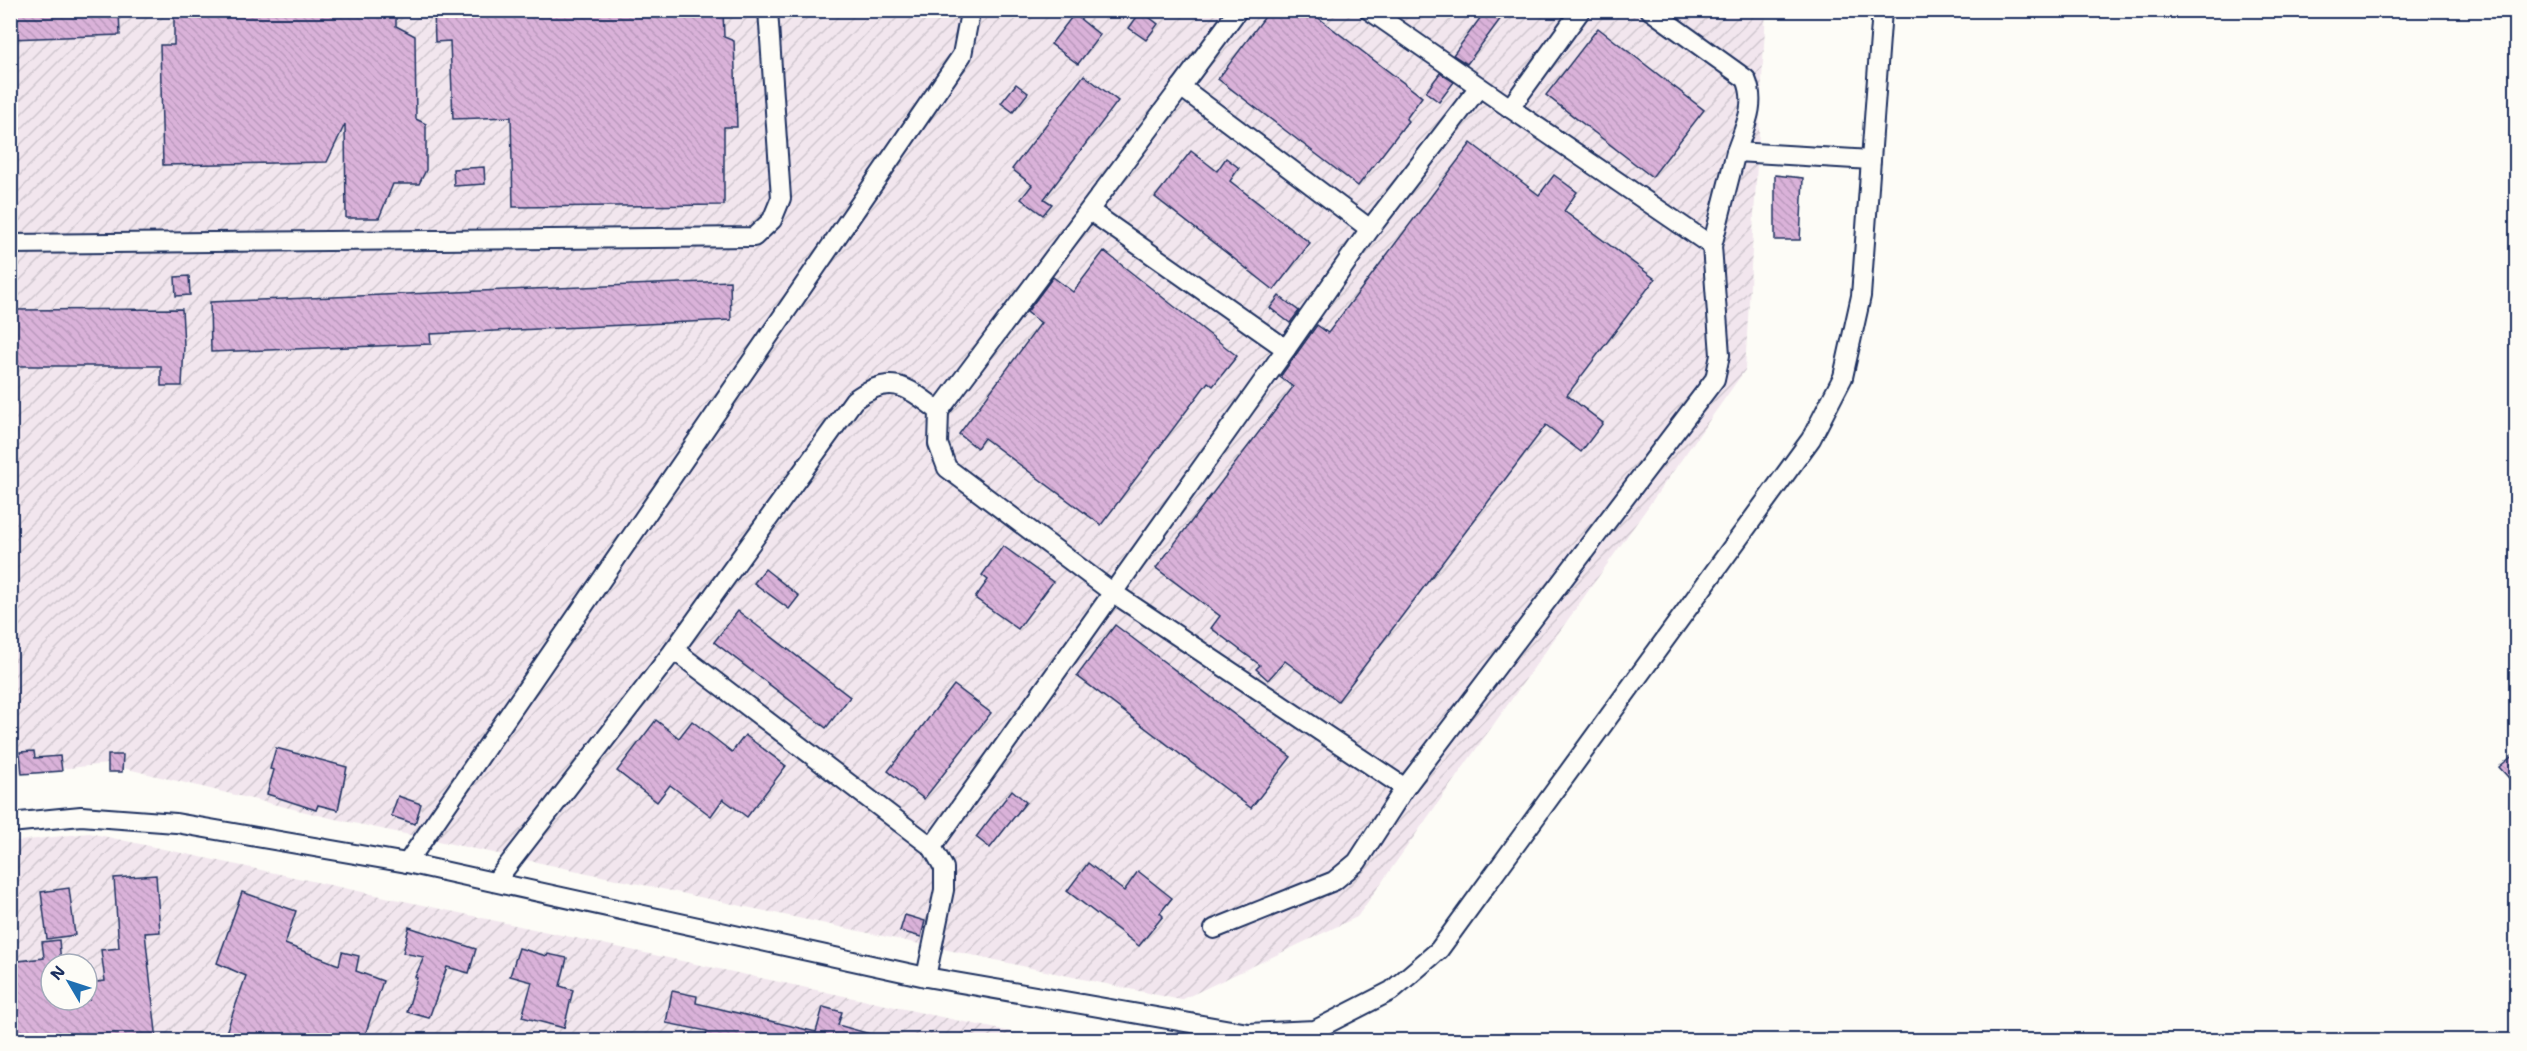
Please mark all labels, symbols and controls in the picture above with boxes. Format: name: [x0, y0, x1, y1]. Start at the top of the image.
north arrow: [39, 952, 99, 1012]
text: N: [46, 961, 70, 984]

